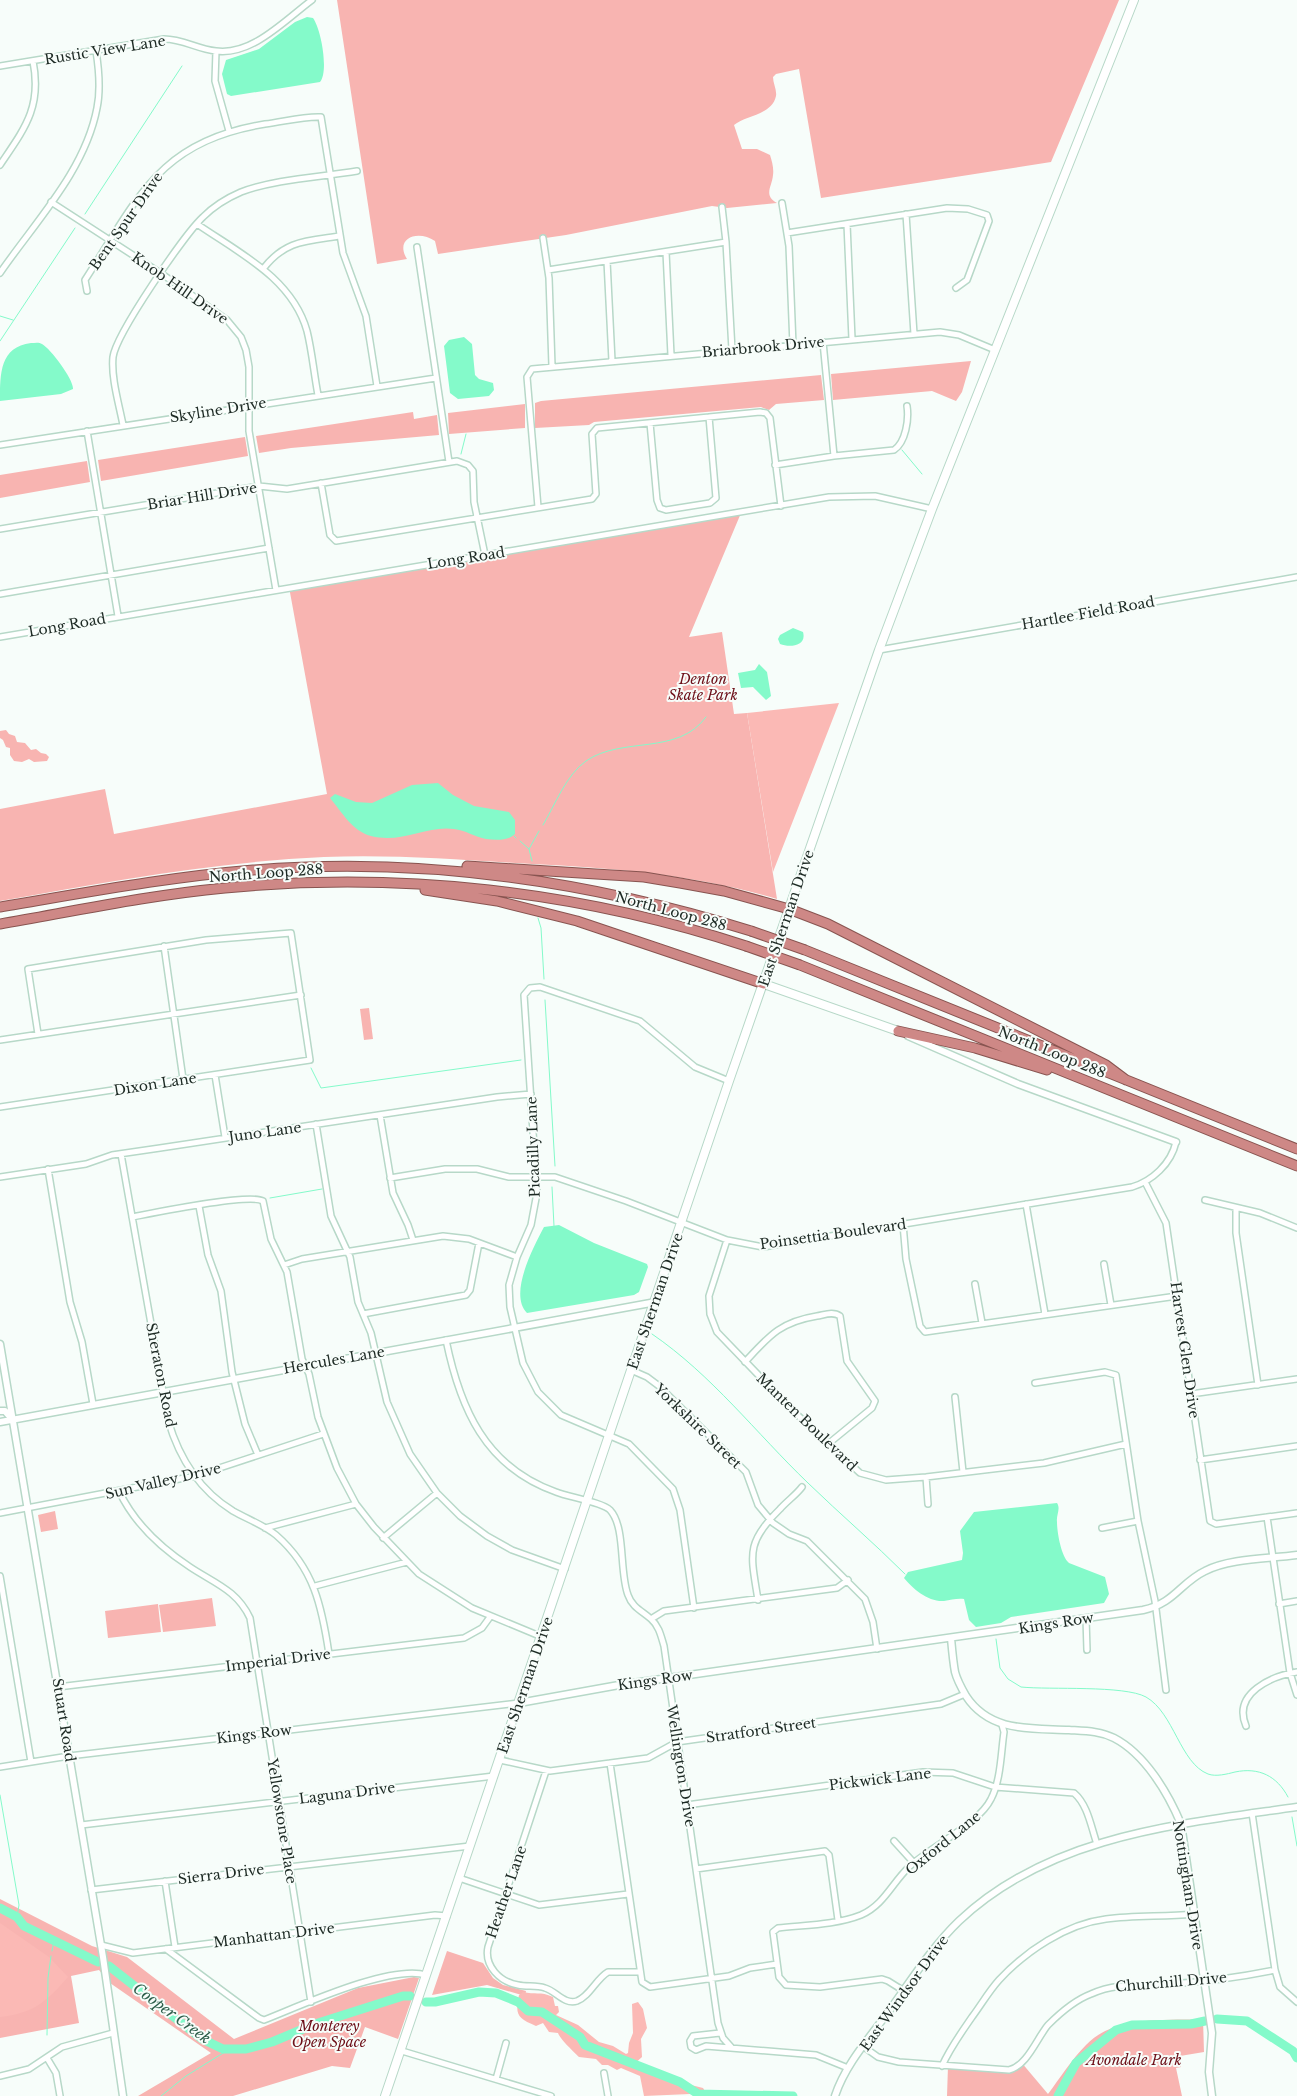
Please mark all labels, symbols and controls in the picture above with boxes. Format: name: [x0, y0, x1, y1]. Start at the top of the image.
street label: Rustic View Lane: [43, 32, 167, 68]
street label: Bent Spur Drive: [85, 168, 167, 274]
street label: Knob Hill Drive: [128, 248, 232, 328]
street label: Briarbrook Drive: [701, 333, 825, 361]
street label: Skyline Drive: [168, 393, 268, 427]
street label: Briar Hill Drive: [146, 478, 258, 514]
street label: Long Road: [426, 543, 507, 573]
street label: Hartlee Field Road: [1020, 592, 1156, 634]
street label: Long Road: [27, 609, 108, 641]
park label: Denton Skate Park: [668, 670, 738, 704]
street label: East Sherman Drive: [754, 847, 818, 989]
street label: North Loop 288: [208, 860, 324, 886]
street label: North Loop 288: [613, 887, 729, 935]
street label: North Loop 288: [996, 1022, 1108, 1082]
street label: Dixon Lane: [112, 1069, 198, 1099]
street label: Picadilly Lane: [522, 1096, 544, 1198]
street label: Juno Lane: [226, 1118, 302, 1146]
street label: Poinsettia Boulevard: [758, 1215, 908, 1253]
street label: East Sherman Drive: [623, 1230, 687, 1372]
street label: Harvest Glen Drive: [1167, 1281, 1203, 1419]
street label: Sheraton Road: [142, 1321, 180, 1430]
street label: Hercules Lane: [282, 1342, 386, 1378]
street label: Manten Boulevard: [753, 1369, 862, 1475]
street label: Yorkshire Street: [650, 1379, 746, 1473]
street label: Sun Valley Drive: [103, 1459, 223, 1503]
street label: Kings Row: [1017, 1608, 1095, 1638]
street label: East Sherman Drive: [493, 1614, 557, 1756]
street label: Imperial Drive: [224, 1645, 332, 1675]
street label: Kings Row: [616, 1666, 694, 1694]
street label: Stuart Road: [48, 1677, 80, 1764]
street label: Wellington Drive: [662, 1703, 700, 1828]
street label: Stratford Street: [705, 1713, 818, 1747]
street label: Kings Row: [215, 1720, 293, 1748]
street label: Yellowstone Place: [263, 1756, 301, 1885]
street label: Pickwick Lane: [828, 1764, 932, 1794]
street label: Laguna Drive: [298, 1778, 396, 1808]
street label: Oxford Lane: [902, 1807, 984, 1879]
street label: Nottingham Drive: [1169, 1819, 1207, 1951]
street label: Heather Lane: [482, 1843, 530, 1941]
street label: Sierra Drive: [177, 1860, 265, 1888]
street label: Manhattan Drive: [212, 1919, 336, 1951]
street label: East Windsor Drive: [856, 1931, 952, 2055]
street label: Churchill Drive: [1115, 1968, 1227, 1996]
water label: Cooper Creek: [129, 1978, 215, 2048]
park label: Monterey Open Space: [292, 2017, 367, 2051]
park label: Avondale Park: [1084, 2051, 1182, 2069]

